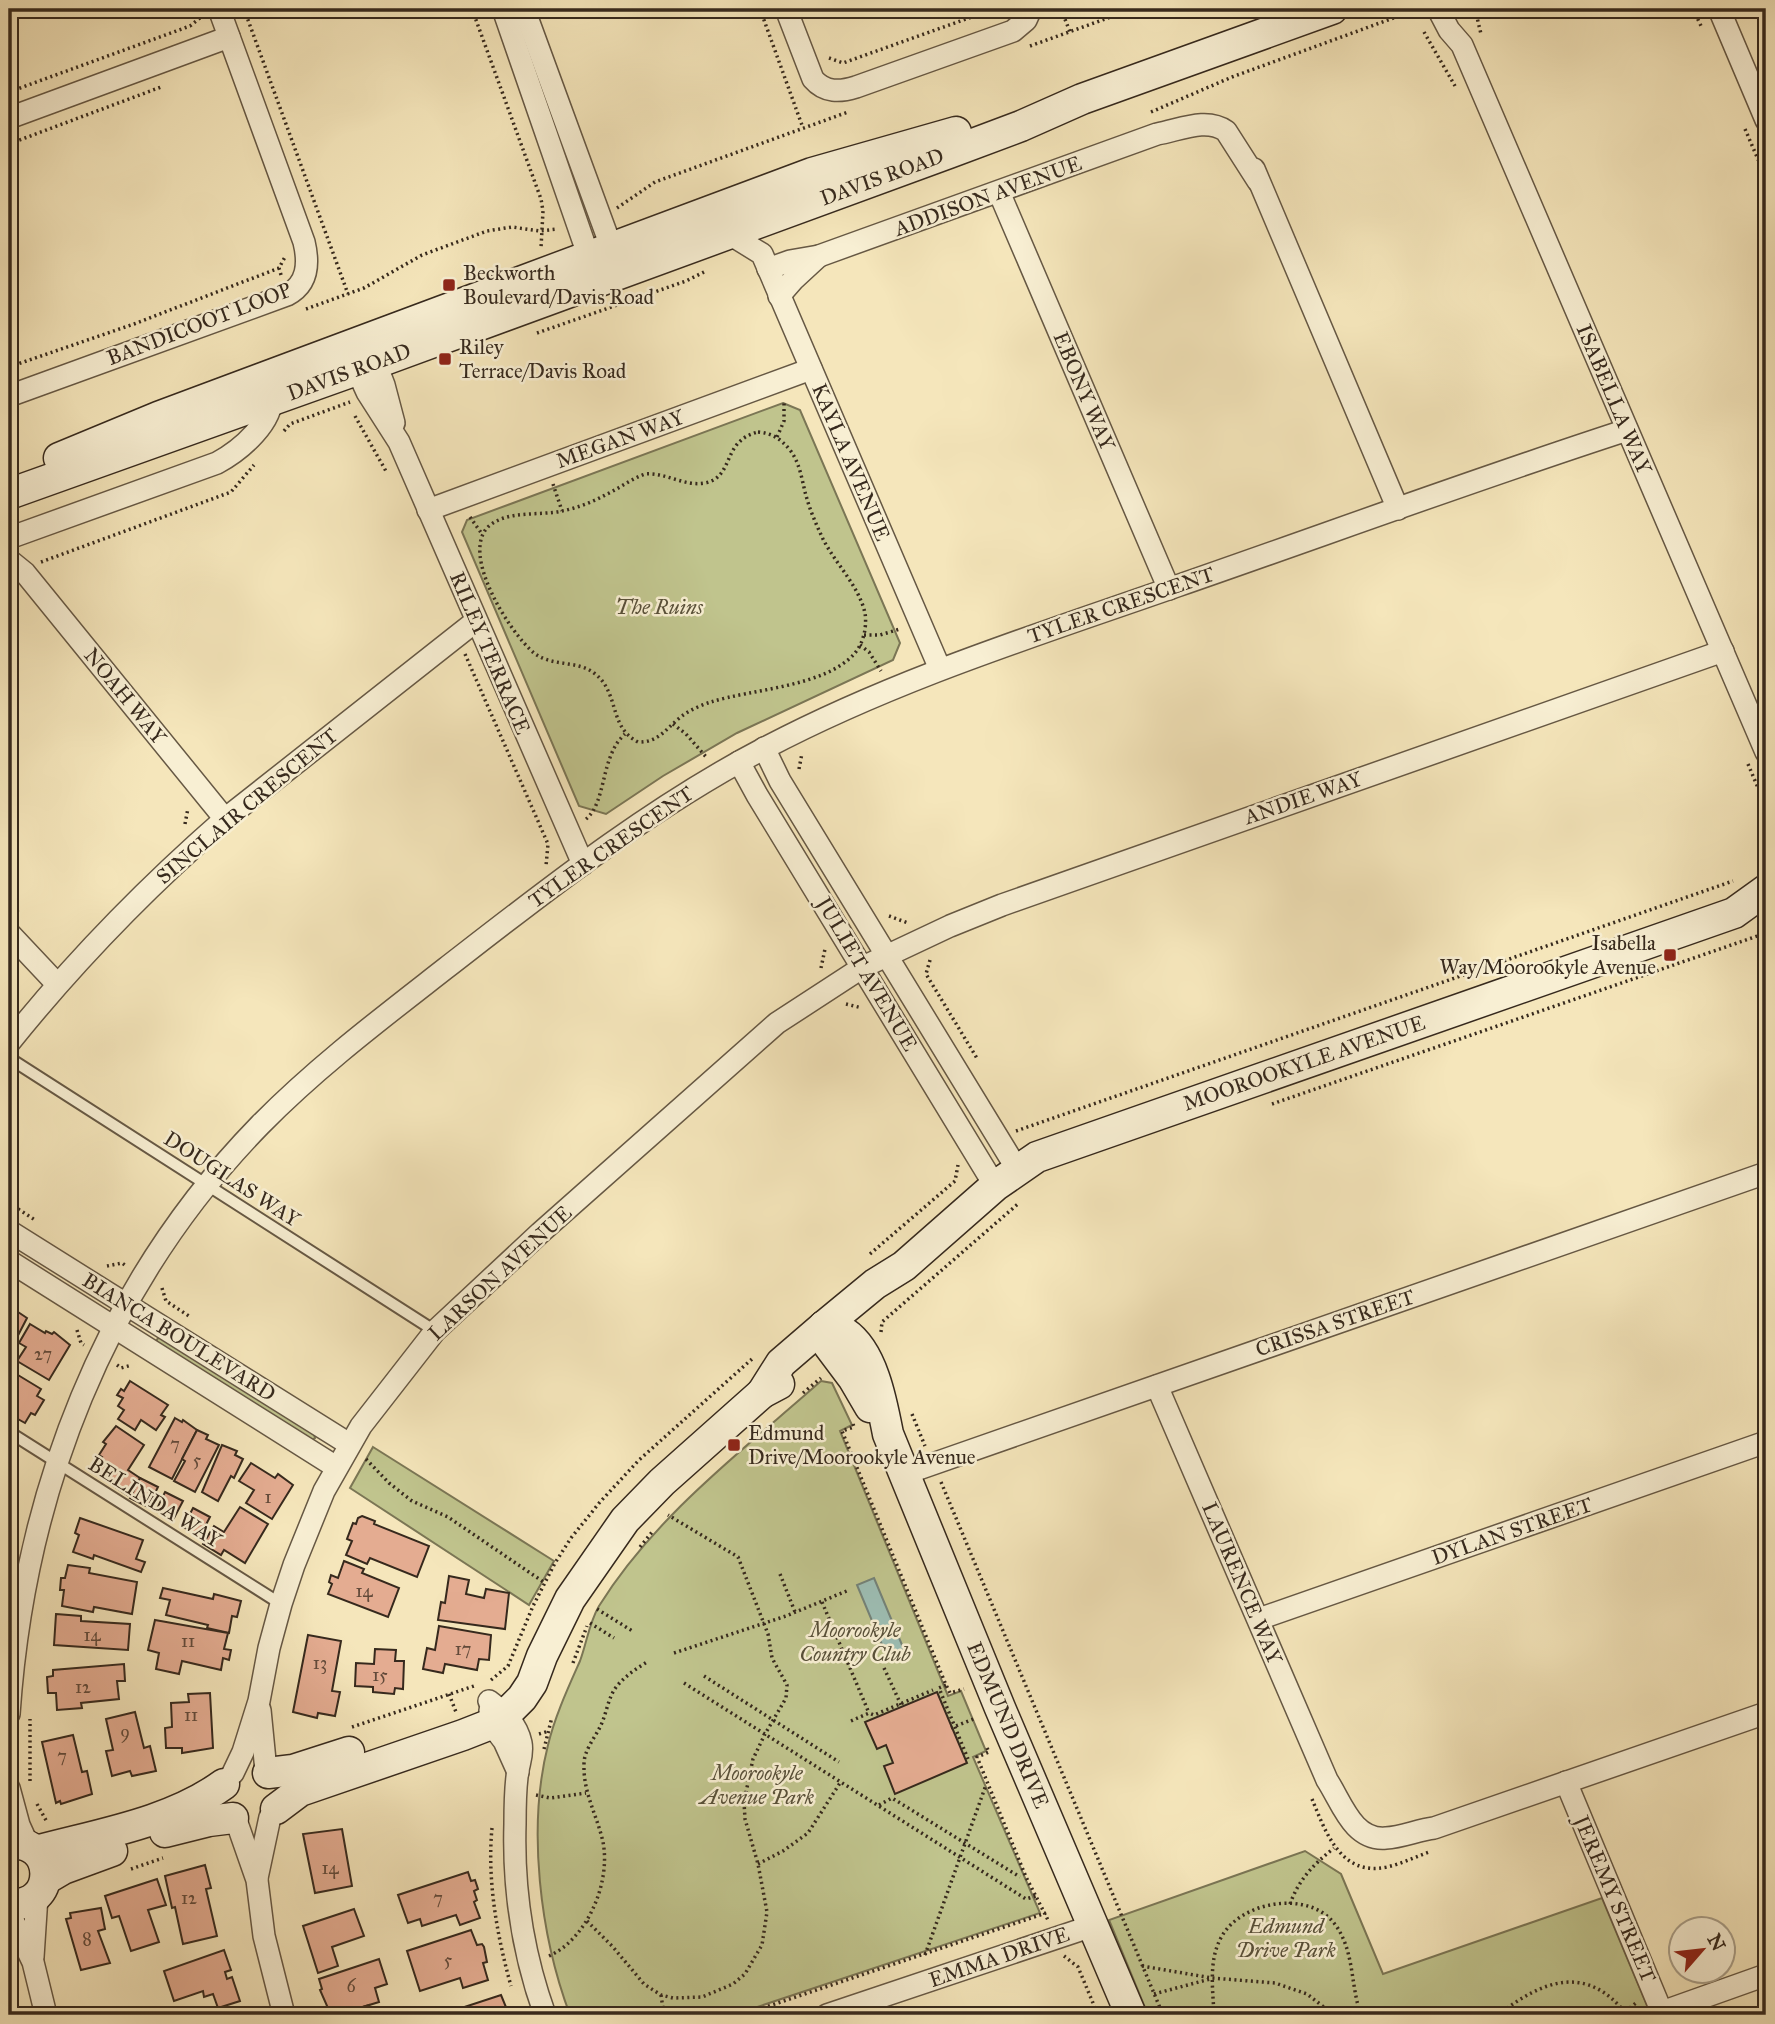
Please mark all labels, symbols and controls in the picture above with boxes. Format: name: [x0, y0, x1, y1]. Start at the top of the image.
street label: DAVIS ROAD: [817, 143, 947, 211]
street label: ADDISON AVENUE: [890, 150, 1085, 242]
place label: Beckworth Boulevard/Davis Road: [463, 260, 655, 310]
street label: BANDICOOT LOOP: [103, 277, 295, 371]
marker: Beckworth Boulevard/Davis Road: [441, 277, 457, 293]
street label: ISABELLA WAY: [1571, 320, 1658, 478]
street label: EBONY WAY: [1047, 328, 1121, 455]
place label: Riley Terrace/Davis Road: [459, 334, 627, 384]
street label: DAVIS ROAD: [284, 338, 414, 406]
marker: Riley Terrace/Davis Road: [437, 351, 453, 367]
street label: KAYLA AVENUE: [806, 379, 896, 545]
street label: MEGAN WAY: [552, 404, 688, 474]
street label: TYLER CRESCENT: [1024, 561, 1218, 649]
street label: RILEY TERRACE: [444, 568, 536, 738]
park label: The Ruins: [615, 594, 704, 620]
street label: NOAH WAY: [78, 643, 172, 750]
street label: SINCLAIR CRESCENT: [151, 722, 343, 890]
street label: ANDIE WAY: [1240, 766, 1366, 831]
street label: TYLER CRESCENT: [523, 780, 699, 914]
street label: JULIET AVENUE: [810, 891, 923, 1056]
place label: Isabella Way/Moorookyle Avenue: [1440, 930, 1656, 980]
marker: Isabella Way/Moorookyle Avenue: [1662, 947, 1678, 963]
street label: MOOROOKYLE AVENUE: [1180, 1009, 1428, 1117]
street label: DOUGLAS WAY: [159, 1125, 305, 1233]
street label: LARSON AVENUE: [423, 1200, 577, 1346]
street label: BIANCA BOULEVARD: [78, 1267, 280, 1407]
street label: CRISSA STREET: [1252, 1284, 1418, 1362]
house number: 27: [34, 1343, 52, 1365]
place label: Edmund Drive/Moorookyle Avenue: [748, 1420, 976, 1470]
house number: 7: [170, 1433, 180, 1455]
marker: Edmund Drive/Moorookyle Avenue: [726, 1437, 742, 1453]
house number: 5: [193, 1449, 202, 1471]
street label: BELINDA WAY: [84, 1451, 227, 1554]
house number: 1: [264, 1486, 272, 1508]
street label: DYLAN STREET: [1428, 1491, 1596, 1571]
street label: LAURENCE WAY: [1196, 1498, 1288, 1668]
house number: 14: [355, 1580, 374, 1602]
park label: Moorookyle Country Club: [799, 1617, 911, 1667]
house number: 14: [83, 1624, 102, 1646]
house number: 11: [181, 1630, 195, 1652]
house number: 17: [455, 1638, 471, 1660]
street label: EDMUND DRIVE: [961, 1638, 1055, 1812]
house number: 13: [313, 1652, 327, 1674]
house number: 15: [372, 1664, 388, 1686]
house number: 12: [75, 1676, 91, 1698]
house number: 11: [184, 1704, 198, 1726]
house number: 9: [120, 1721, 130, 1743]
house number: 7: [57, 1745, 67, 1767]
park label: Moorookyle Avenue Park: [698, 1760, 815, 1810]
street label: JEREMY STREET: [1567, 1810, 1662, 1986]
house number: 14: [321, 1857, 340, 1879]
house number: 12: [181, 1887, 197, 1909]
house number: 7: [433, 1887, 443, 1909]
park label: Edmund Drive Park: [1236, 1913, 1337, 1963]
north arrow: [1666, 1916, 1736, 1986]
street label: EMMA DRIVE: [925, 1921, 1073, 1993]
house number: 8: [82, 1928, 92, 1950]
text: N: [1703, 1930, 1731, 1955]
house number: 5: [444, 1949, 453, 1971]
house number: 6: [346, 1975, 356, 1997]

